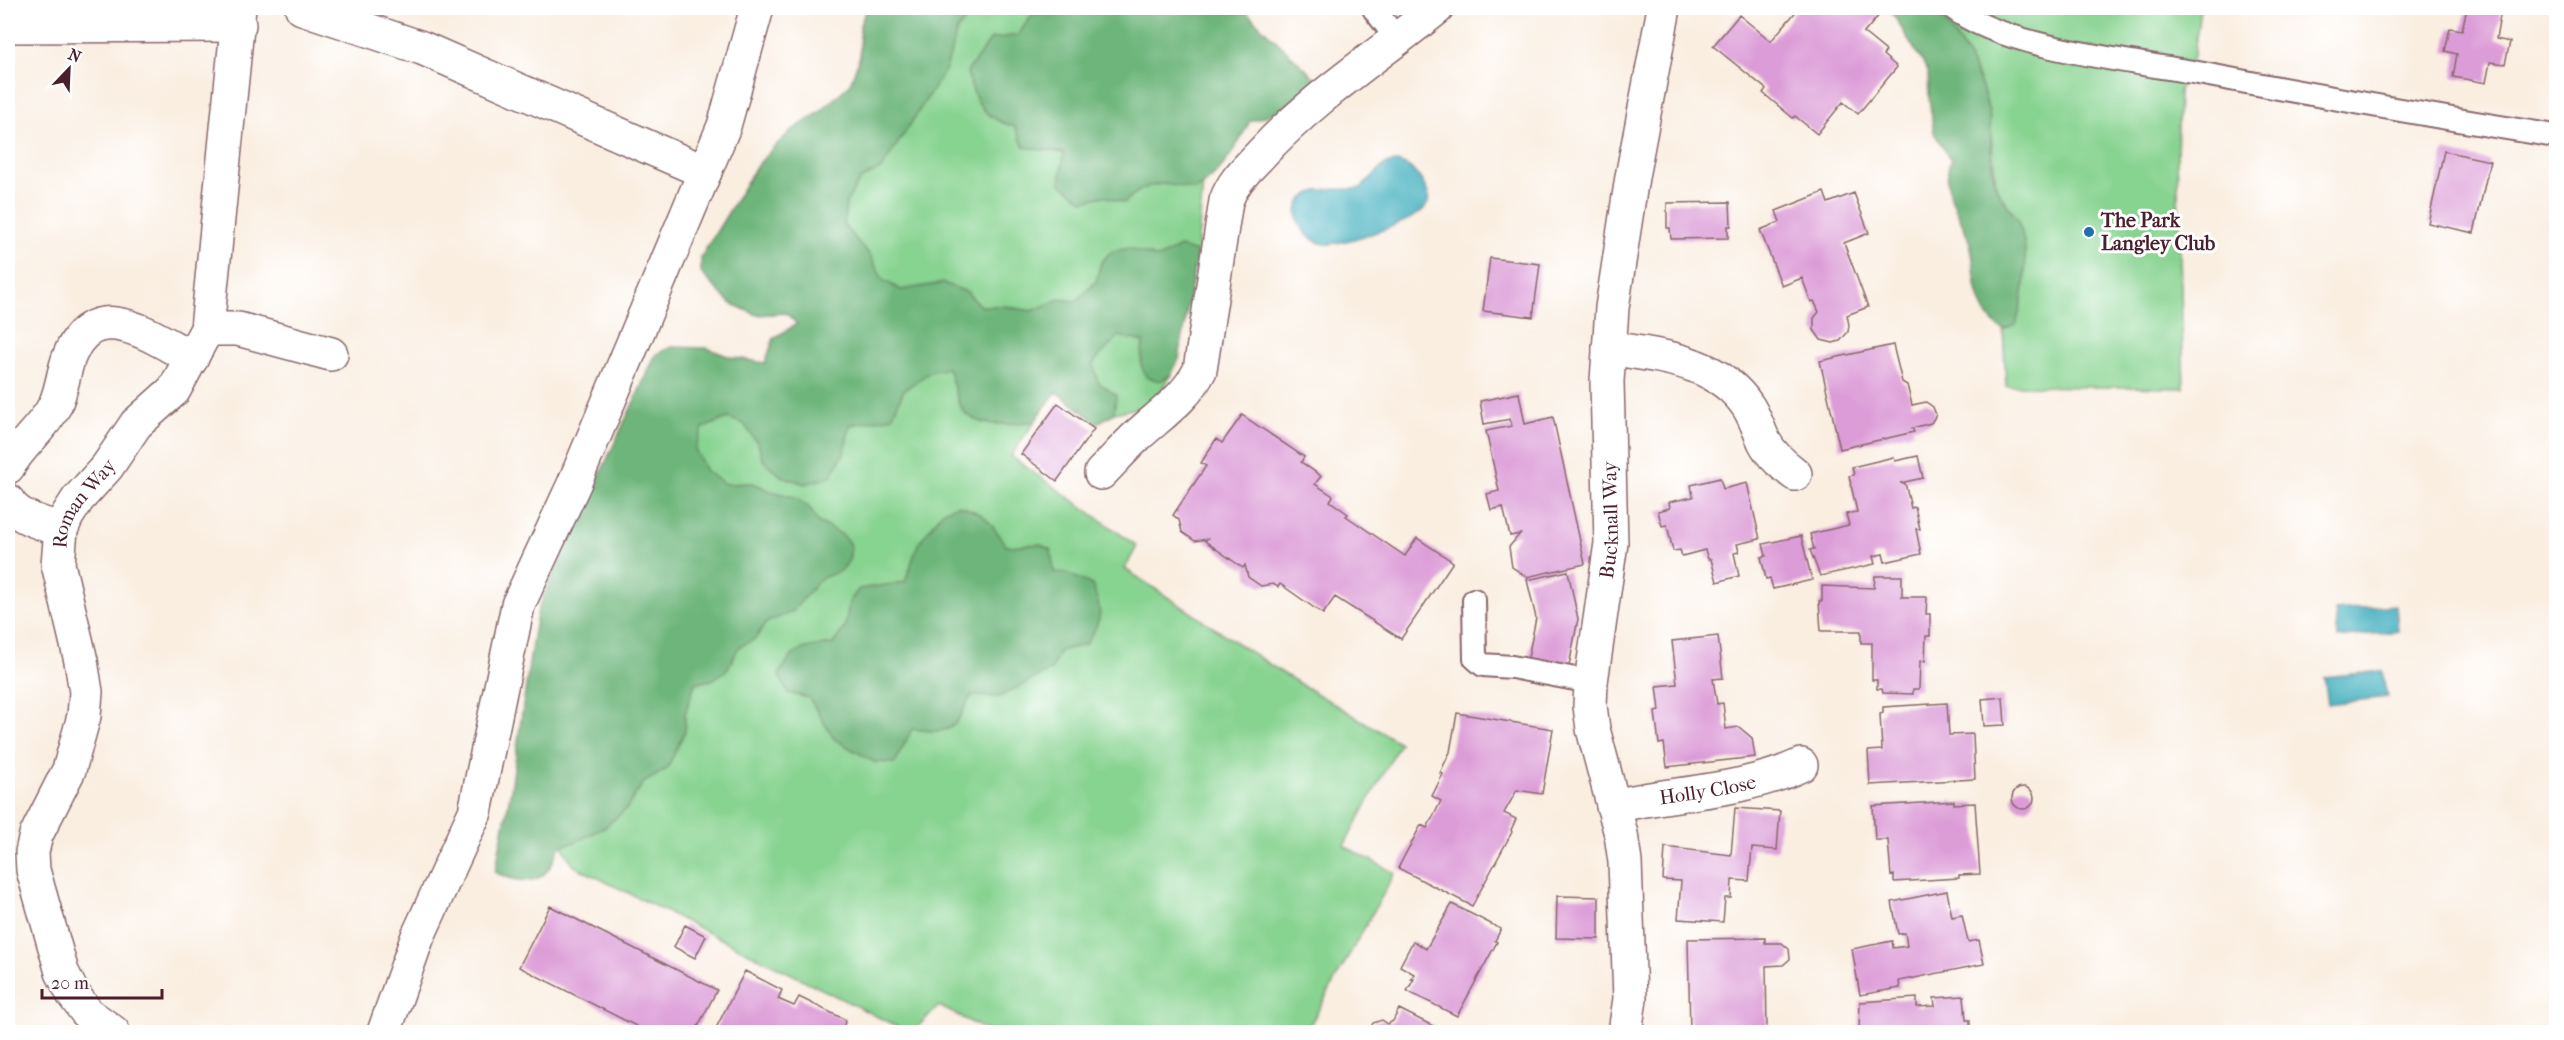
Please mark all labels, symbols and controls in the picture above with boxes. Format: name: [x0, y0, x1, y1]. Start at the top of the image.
north arrow: [39, 39, 99, 99]
text: N: [65, 45, 85, 67]
place label: The Park Langley Club: [2100, 209, 2216, 255]
marker: The Park Langley Club: [2082, 225, 2096, 239]
street label: Roman Way: [48, 454, 122, 549]
street label: Bucknall Way: [1595, 460, 1623, 580]
street label: Holly Close: [1658, 770, 1758, 809]
scale bar: [42, 962, 162, 1000]
text: 20 m: [51, 973, 89, 994]

